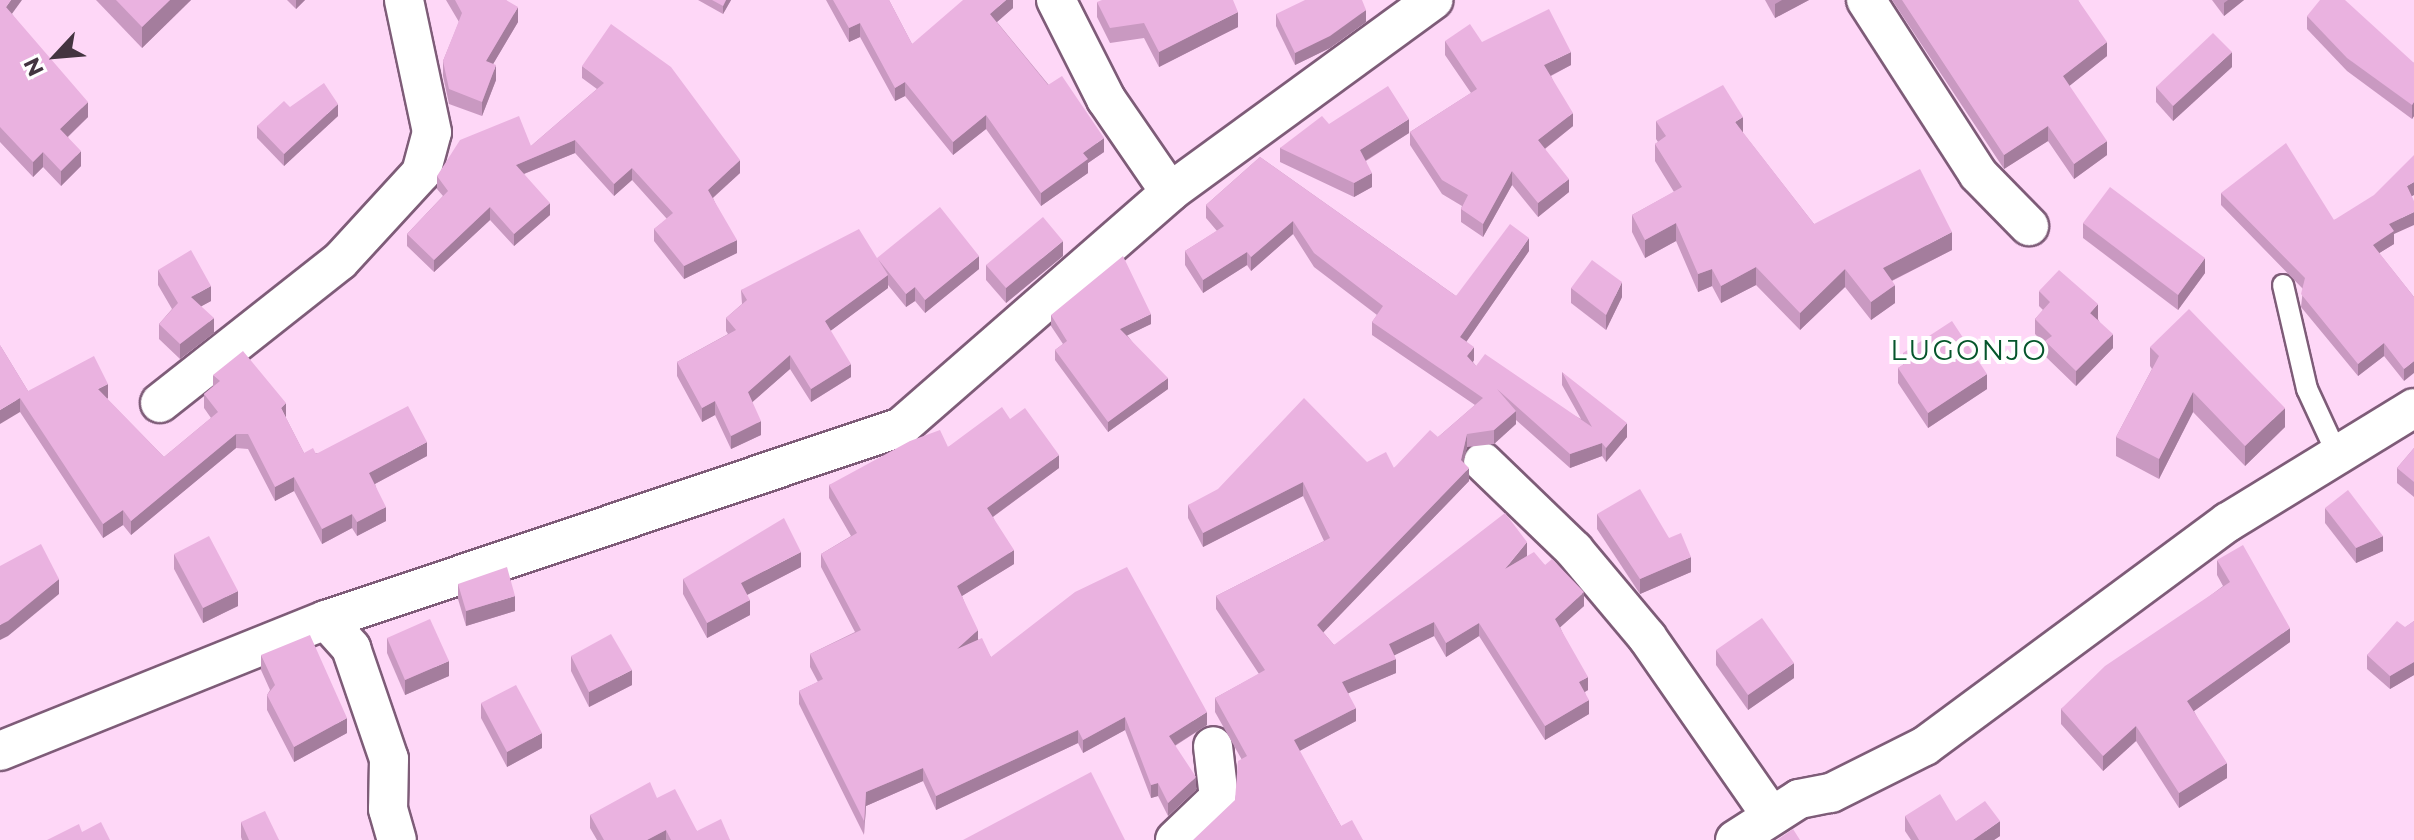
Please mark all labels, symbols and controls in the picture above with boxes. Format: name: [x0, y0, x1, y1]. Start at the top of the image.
north arrow: [16, 16, 96, 96]
text: N: [18, 53, 50, 81]
district label: LUGONJO: [1890, 333, 2048, 367]

